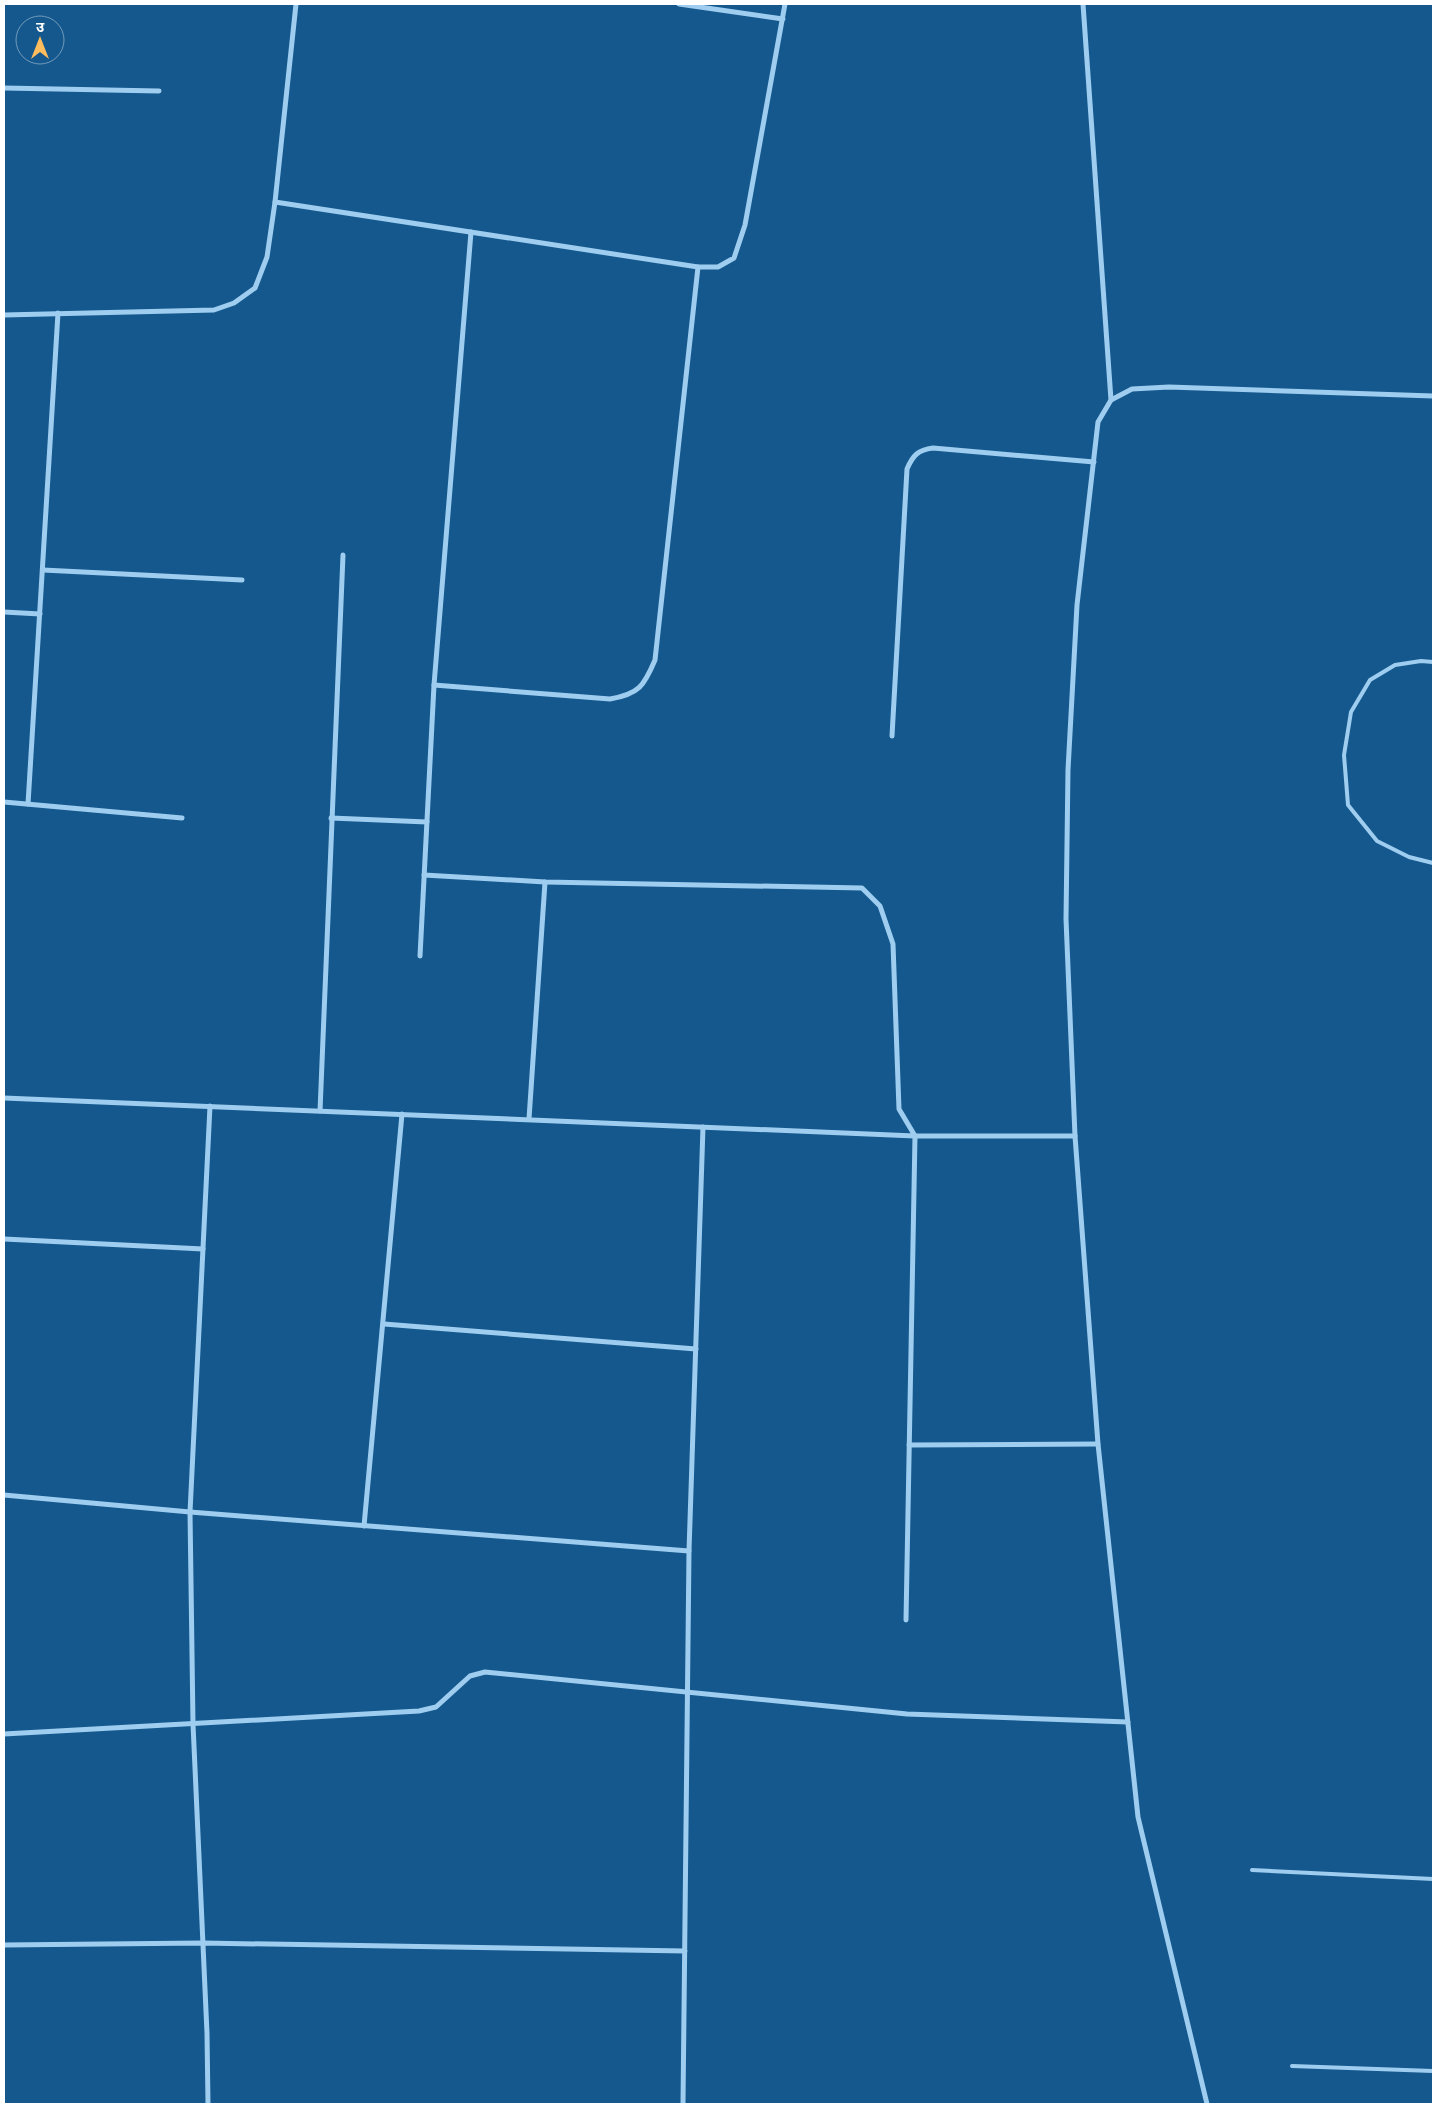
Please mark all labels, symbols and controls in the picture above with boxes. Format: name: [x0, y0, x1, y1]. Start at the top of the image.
north arrow: [15, 15, 65, 65]
text: उ: [36, 19, 45, 35]

